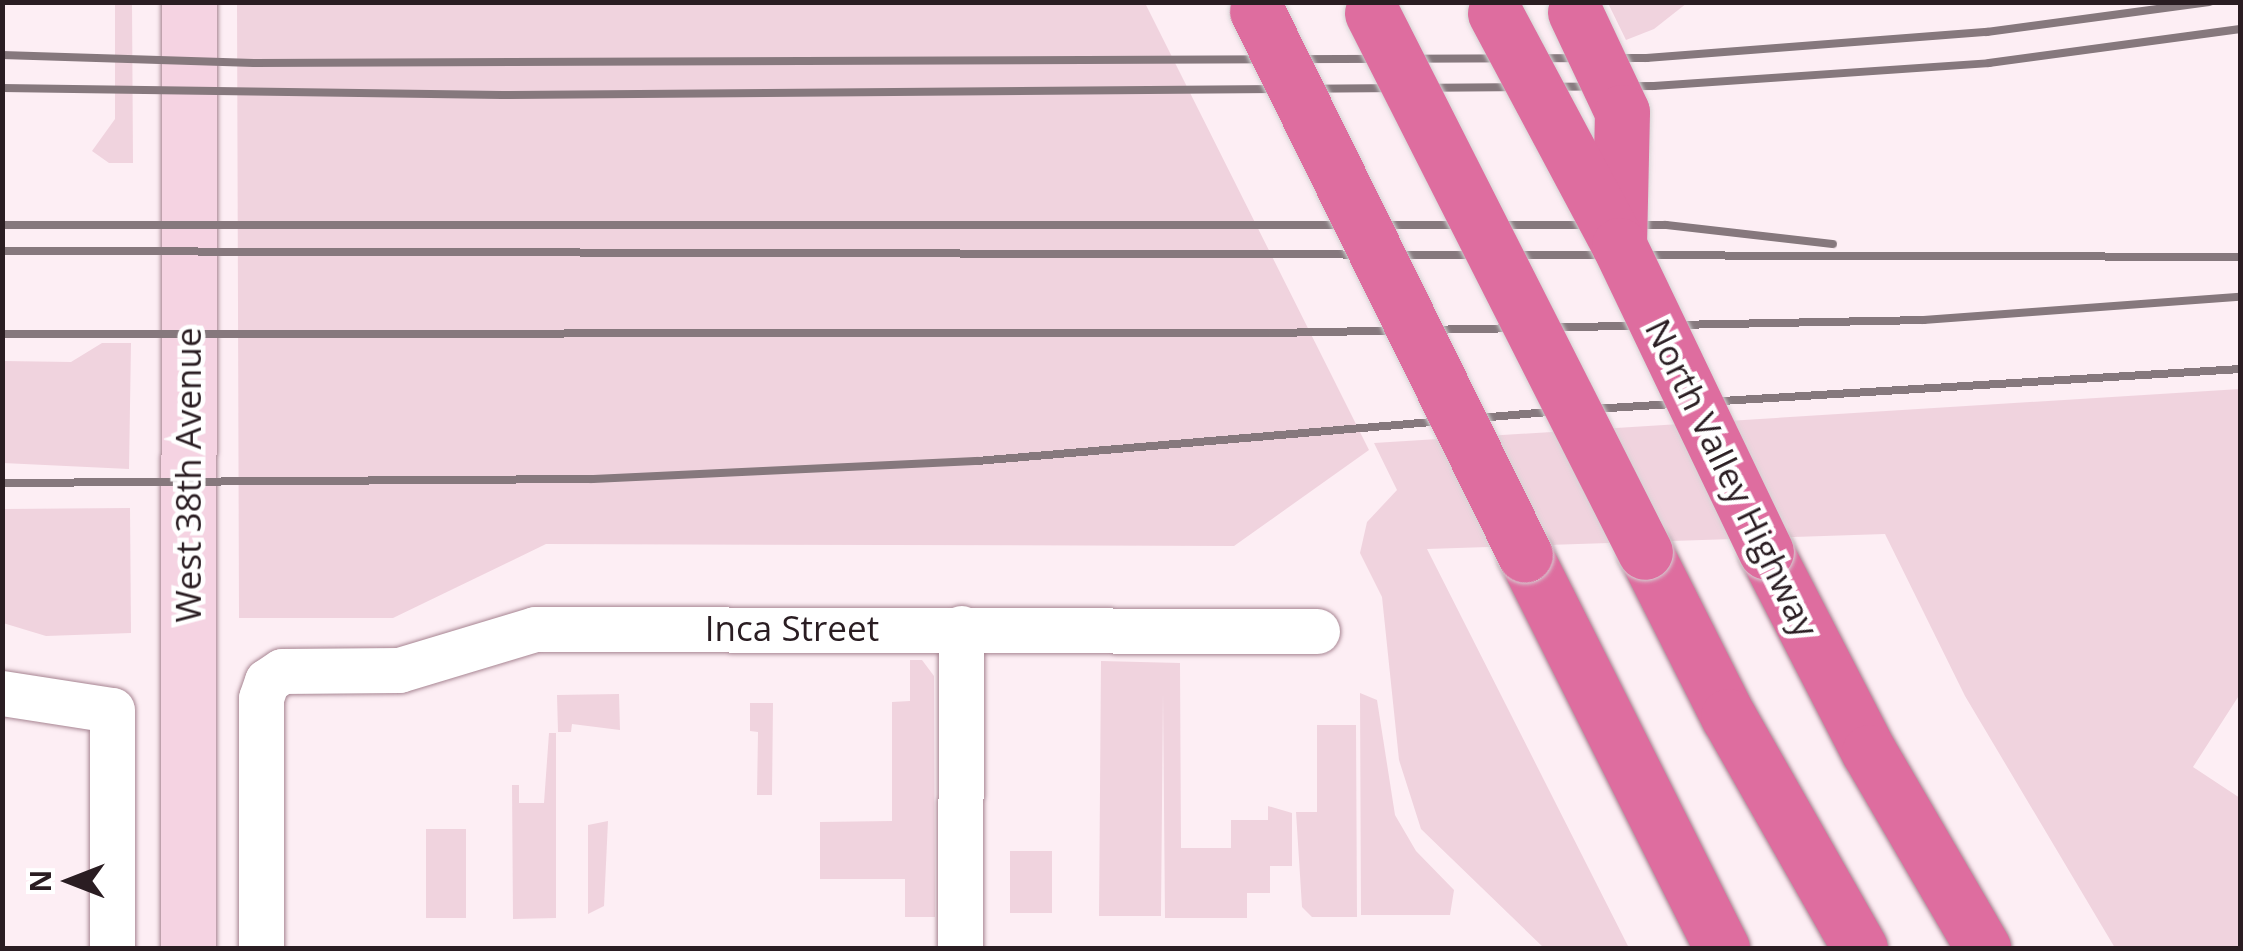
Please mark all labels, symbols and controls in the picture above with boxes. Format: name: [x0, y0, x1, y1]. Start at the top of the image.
street label: North Valley Highway: [1637, 312, 1827, 644]
street label: West 38th Avenue: [167, 327, 209, 623]
street label: Inca Street: [705, 607, 879, 649]
north arrow: [20, 831, 120, 931]
text: N: [21, 870, 59, 892]

